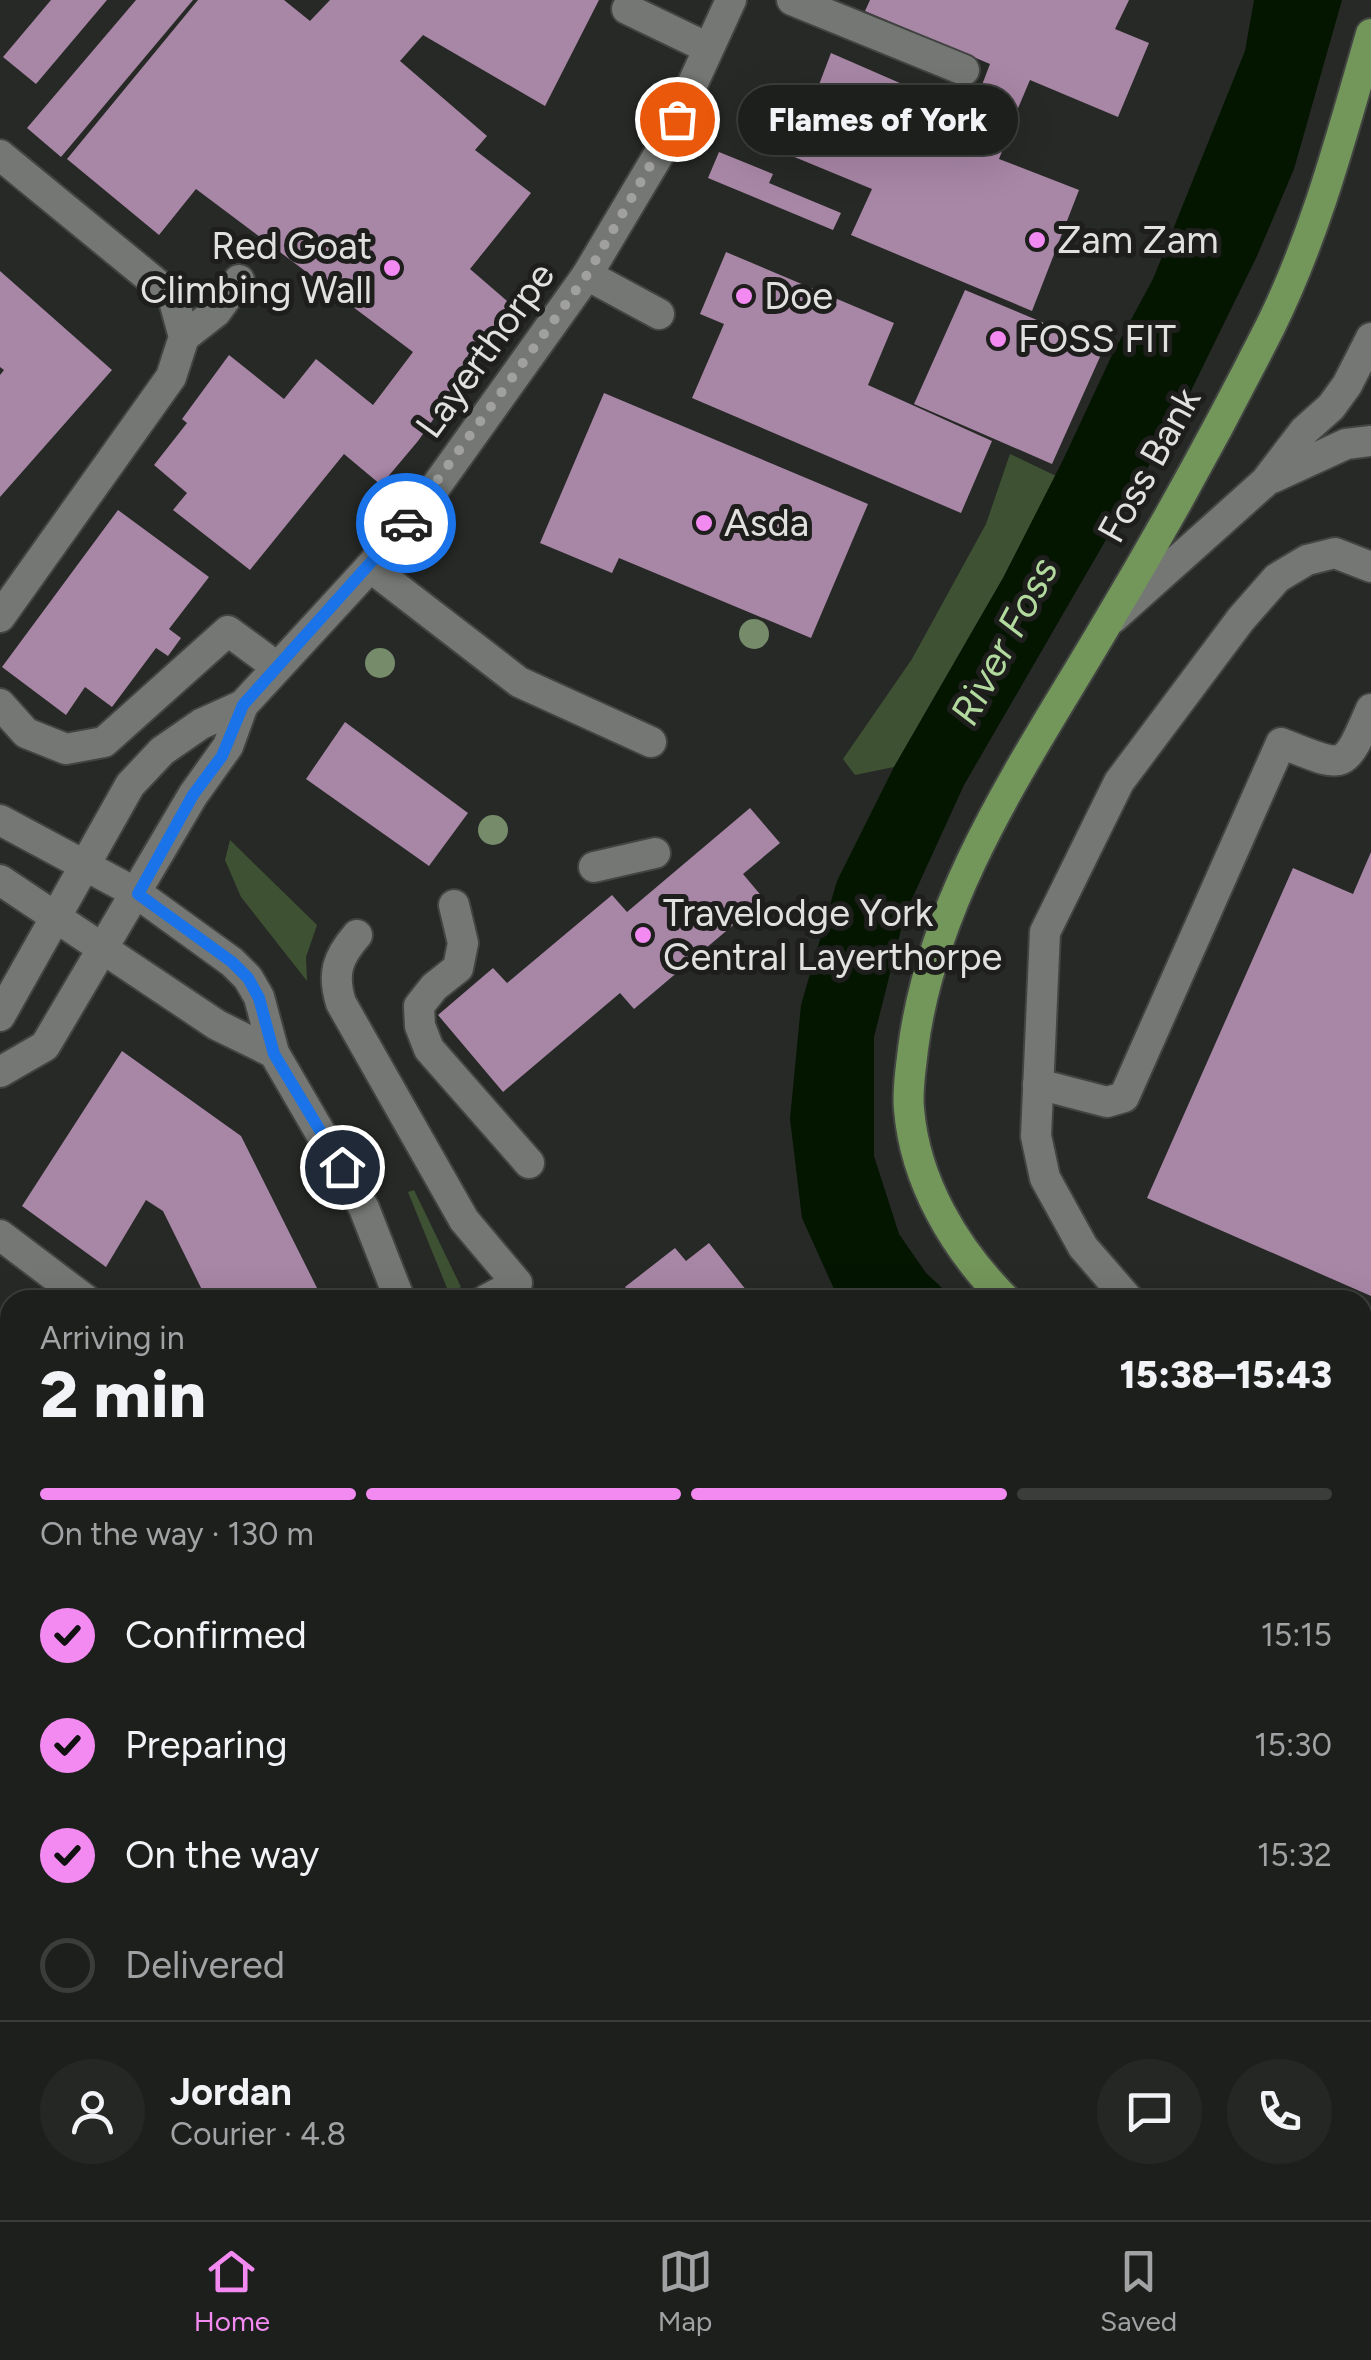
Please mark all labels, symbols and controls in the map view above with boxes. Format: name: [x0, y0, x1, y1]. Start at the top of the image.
pin: [635, 77, 720, 162]
callout: Flames of York: [737, 84, 1017, 154]
icon: bag: [650, 92, 705, 147]
text: Flames of York: [769, 101, 987, 139]
place label: Zam Zam: [1057, 217, 1219, 263]
place label: Red Goat Climbing Wall: [140, 223, 372, 313]
marker: Zam Zam: [1026, 229, 1048, 251]
street label: Layerthorpe: [406, 253, 564, 447]
marker: Red Goat Climbing Wall: [381, 257, 403, 279]
place label: Doe: [764, 273, 833, 319]
marker: Doe: [733, 285, 755, 307]
place label: FOSS FIT: [1018, 316, 1176, 362]
marker: FOSS FIT: [987, 328, 1009, 350]
street label: Foss Bank: [1088, 379, 1210, 550]
courier: [356, 473, 456, 573]
icon: car: [379, 496, 434, 551]
place label: Asda: [724, 500, 809, 546]
marker: Asda: [693, 512, 715, 534]
water label: River Foss: [940, 549, 1068, 733]
place label: Travelodge York Central Layerthorpe: [663, 890, 1002, 980]
marker: Travelodge York Central Layerthorpe: [632, 924, 654, 946]
pin: [300, 1125, 385, 1210]
icon: home: [315, 1140, 370, 1195]
text: Arriving in: [40, 1319, 185, 1357]
text: 15:38–15:43: [1120, 1352, 1332, 1398]
text: 2 min: [40, 1355, 206, 1433]
text: On the way · 130 m: [40, 1515, 314, 1553]
icon: check: [40, 1608, 95, 1663]
text: Confirmed: [125, 1612, 307, 1658]
text: 15:15: [1261, 1616, 1332, 1654]
icon: check: [40, 1718, 95, 1773]
text: Preparing: [125, 1722, 287, 1768]
text: 15:30: [1254, 1726, 1332, 1764]
icon: check: [40, 1828, 95, 1883]
text: On the way: [125, 1832, 319, 1878]
text: 15:32: [1257, 1836, 1332, 1874]
text: Delivered: [125, 1942, 285, 1988]
button: person: [40, 2059, 145, 2164]
button: chat: [1097, 2059, 1202, 2164]
button: phone: [1227, 2059, 1332, 2164]
text: Jordan: [170, 2069, 292, 2115]
text: Courier · 4.8: [170, 2115, 346, 2153]
tab: Home: [194, 2244, 270, 2338]
tab: Map: [658, 2244, 713, 2338]
tab: Saved: [1100, 2244, 1177, 2338]

